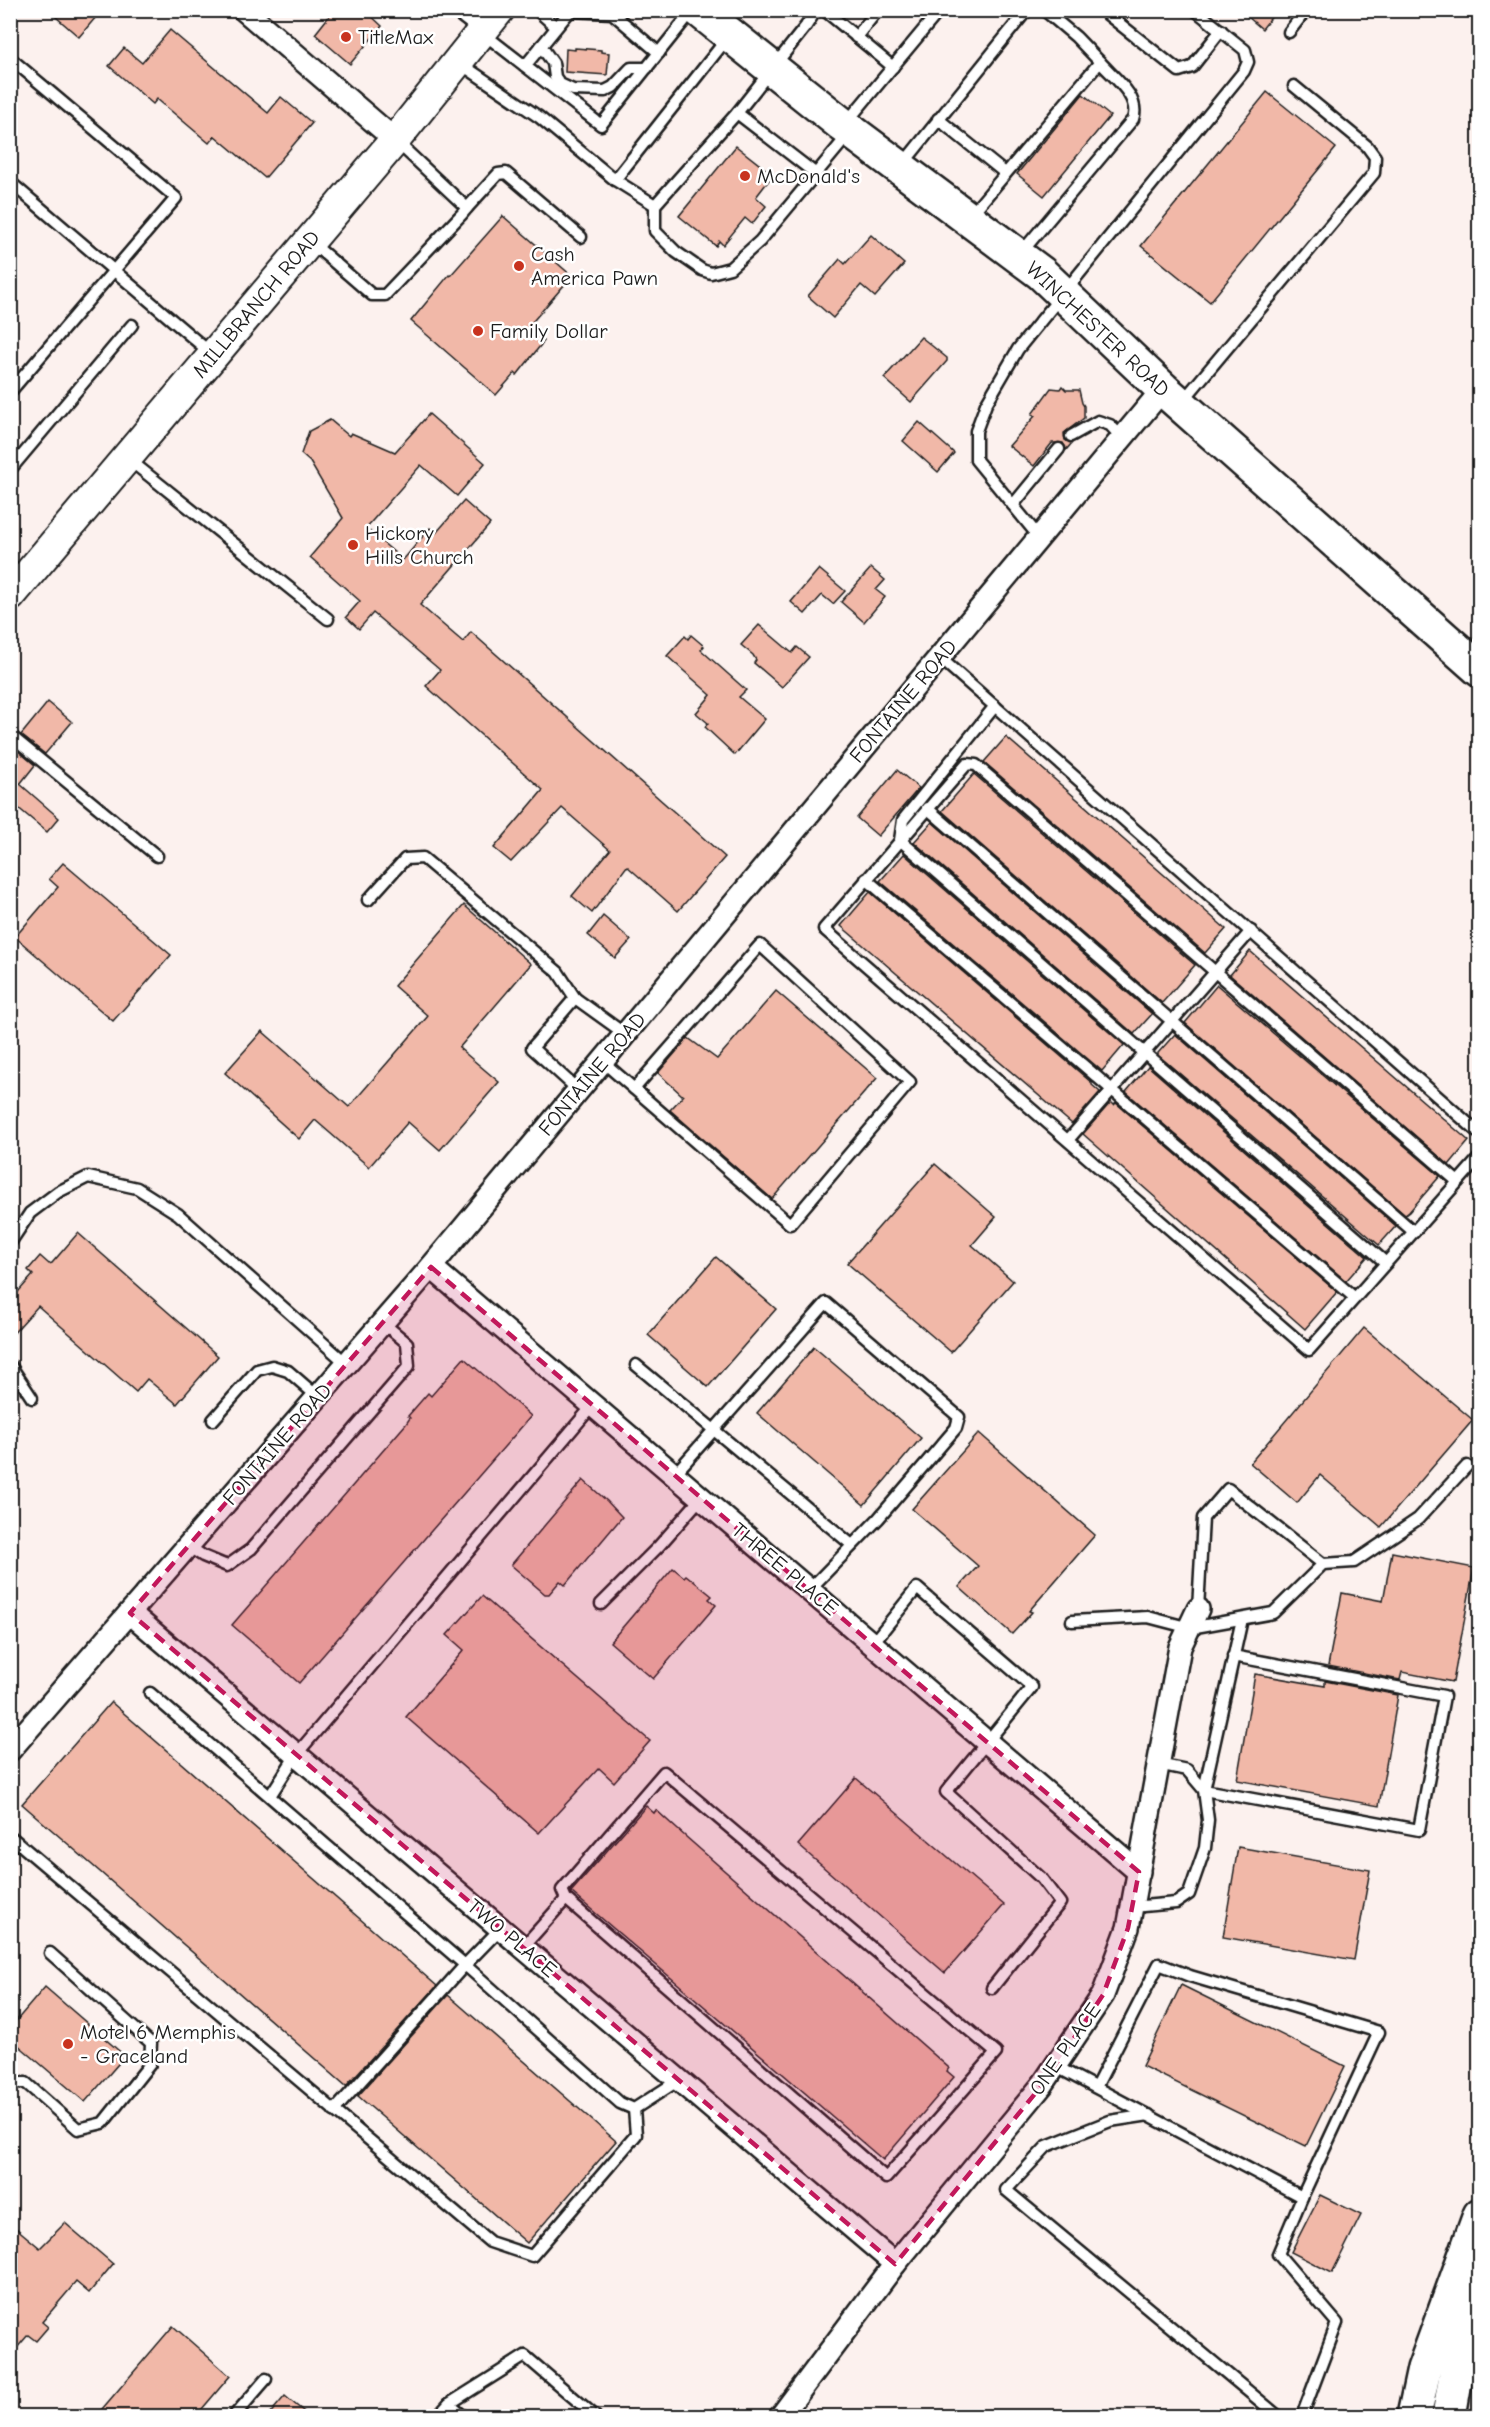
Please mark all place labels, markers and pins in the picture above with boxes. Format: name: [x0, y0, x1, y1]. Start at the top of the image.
place label: TitleMax: [358, 25, 433, 49]
marker: TitleMax: [339, 30, 353, 44]
place label: McDonald's: [757, 164, 860, 188]
marker: McDonald's: [738, 169, 752, 183]
place label: Cash America Pawn: [531, 242, 658, 290]
marker: Cash America Pawn: [512, 259, 526, 273]
place label: Family Dollar: [490, 319, 608, 343]
marker: Family Dollar: [471, 324, 485, 338]
place label: Hickory Hills Church: [365, 521, 474, 569]
marker: Hickory Hills Church: [346, 538, 360, 552]
place label: Motel 6 Memphis - Graceland: [80, 2020, 236, 2068]
marker: Motel 6 Memphis - Graceland: [61, 2037, 75, 2051]

